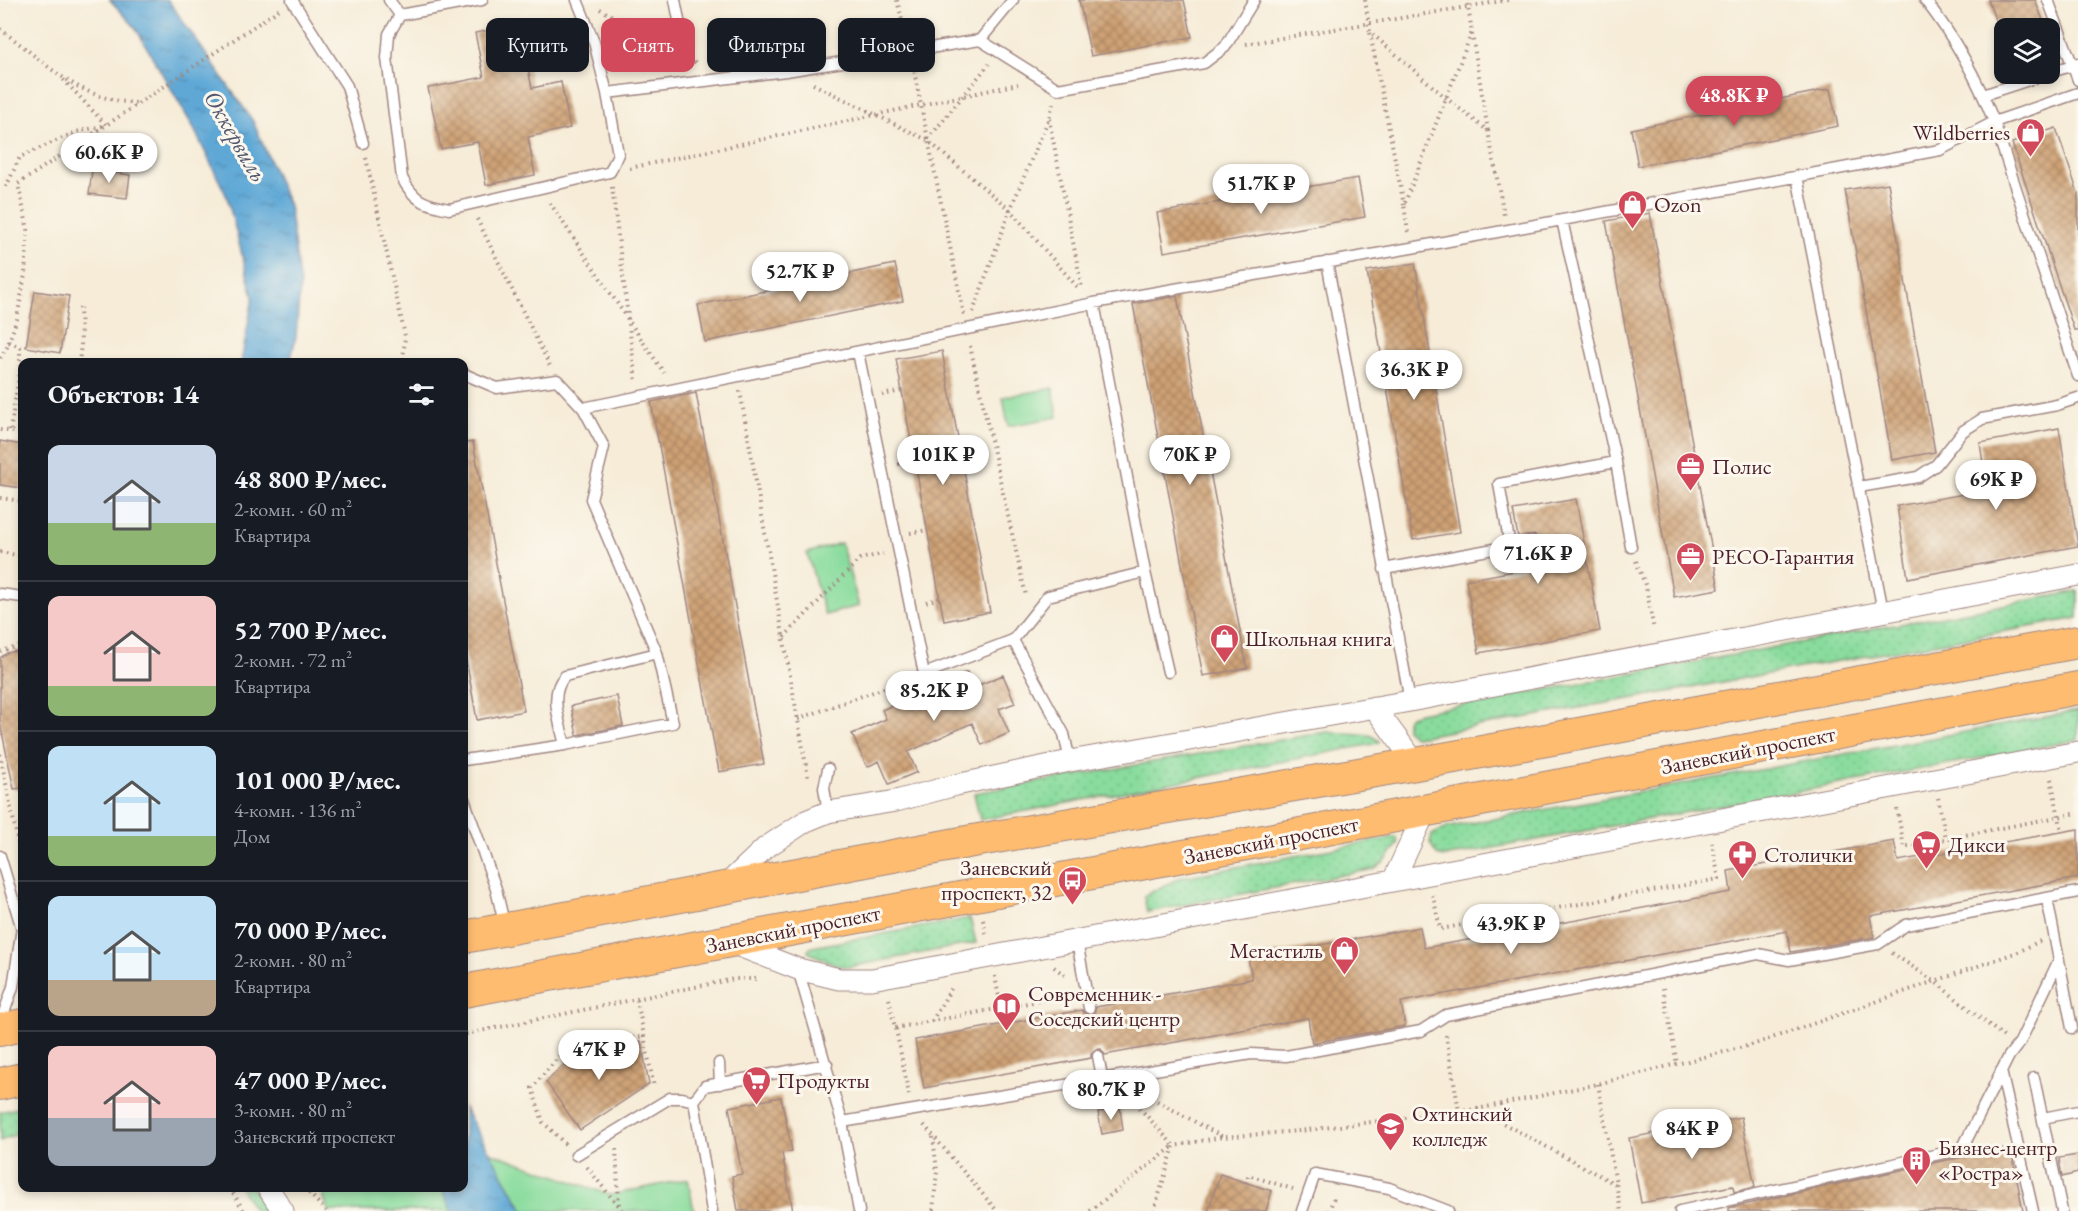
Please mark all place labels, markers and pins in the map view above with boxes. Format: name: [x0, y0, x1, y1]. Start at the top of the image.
pin: 48.8K ₽: [1679, 76, 1789, 127]
shop icon: Wildberries: [2015, 116, 2047, 158]
place label: Wildberries: [1913, 118, 2010, 147]
pin: 60.6K ₽: [54, 133, 164, 184]
pin: 51.7K ₽: [1206, 164, 1316, 215]
shop icon: Ozon: [1617, 188, 1649, 230]
place label: Ozon: [1654, 190, 1702, 219]
pin: 52.7K ₽: [745, 252, 855, 303]
pin: 36.3K ₽: [1359, 350, 1469, 401]
pin: 101K ₽: [894, 435, 992, 486]
pin: 70K ₽: [1148, 435, 1232, 486]
office icon: Полис: [1675, 450, 1707, 492]
place label: Полис: [1712, 452, 1772, 481]
pin: 69K ₽: [1954, 460, 2038, 511]
pin: 71.6K ₽: [1483, 534, 1593, 585]
office icon: РЕСО-Гарантия: [1675, 540, 1707, 582]
place label: РЕСО-Гарантия: [1712, 542, 1855, 571]
shop icon: Школьная книга: [1208, 622, 1240, 664]
place label: Школьная книга: [1245, 624, 1392, 653]
pin: 85.2K ₽: [879, 671, 989, 722]
supermarket icon: Дикси: [1911, 828, 1943, 870]
place label: Дикси: [1948, 830, 2006, 859]
pharmacy icon: Столички: [1727, 838, 1759, 880]
place label: Столички: [1764, 840, 1854, 869]
place label: Заневский проспект, 32: [941, 853, 1052, 907]
bus stop icon: Заневский проспект, 32: [1057, 864, 1089, 906]
pin: 43.9K ₽: [1456, 904, 1566, 955]
shop icon: Мегастиль: [1328, 934, 1360, 976]
place label: Мегастиль: [1229, 936, 1323, 965]
place label: Современник - Соседский центр: [1028, 979, 1180, 1033]
library icon: Современник - Соседский центр: [991, 990, 1023, 1032]
pin: 47K ₽: [557, 1030, 641, 1081]
supermarket icon: Продукты: [740, 1064, 772, 1106]
place label: Продукты: [777, 1066, 870, 1095]
pin: 80.7K ₽: [1056, 1070, 1166, 1121]
place label: Охтинский колледж: [1412, 1099, 1513, 1153]
pin: 84K ₽: [1650, 1109, 1734, 1160]
school or university icon: Охтинский колледж: [1375, 1110, 1407, 1152]
place label: Бизнес-центр «Ростра»: [1938, 1133, 2058, 1187]
building icon: Бизнес-центр «Ростра»: [1901, 1144, 1933, 1186]

